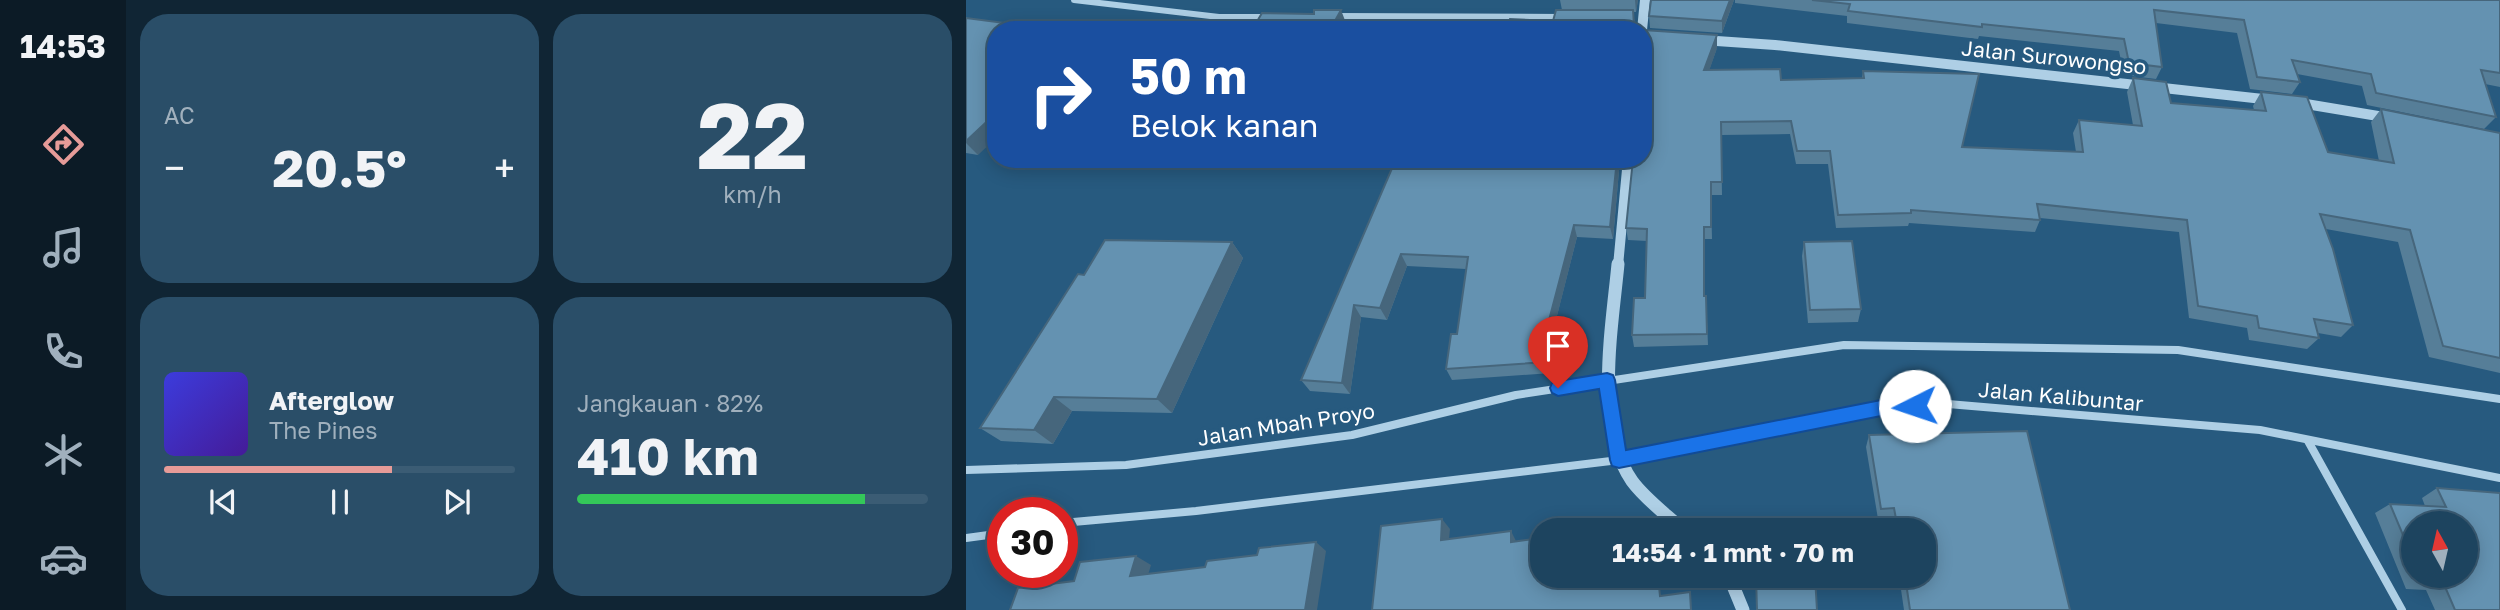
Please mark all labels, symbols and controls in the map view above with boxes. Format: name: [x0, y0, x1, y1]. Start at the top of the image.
text: 14:53: [20, 27, 106, 65]
street label: Jalan Surowongso: [1960, 34, 2148, 80]
text: 50 m: [1130, 46, 1247, 105]
icon: right: [1015, 49, 1106, 140]
text: 22: [697, 80, 808, 189]
text: AC: [164, 101, 195, 129]
text: Belok kanan: [1130, 106, 1318, 144]
icon: directions: [39, 120, 88, 169]
text: 20.5°: [272, 136, 407, 198]
text: −: [164, 145, 185, 190]
text: +: [494, 145, 515, 190]
text: km/h: [723, 180, 782, 208]
icon: music: [39, 223, 88, 272]
pin: [1528, 316, 1588, 388]
icon: phone: [39, 327, 88, 376]
icon: arrive: [1539, 327, 1577, 365]
position arrow: [1878, 369, 1952, 443]
street label: Jalan Kalibuntar: [1977, 376, 2145, 416]
text: Afterglow: [269, 385, 394, 416]
text: Jangkauan · 82%: [577, 389, 763, 417]
street label: Jalan Mbah Proyo: [1195, 397, 1377, 451]
text: The Pines: [269, 416, 377, 444]
text: 410 km: [577, 424, 759, 486]
icon: climate: [39, 430, 88, 479]
icon: previous: [204, 483, 242, 521]
icon: pause: [321, 483, 359, 521]
icon: next: [438, 483, 476, 521]
speed limit sign: 30: [987, 497, 1078, 588]
north arrow: [2401, 511, 2478, 588]
map controls: [2401, 511, 2478, 588]
icon: car: [39, 534, 88, 583]
text: 14:54 · 1 mnt · 70 m: [1612, 537, 1854, 568]

